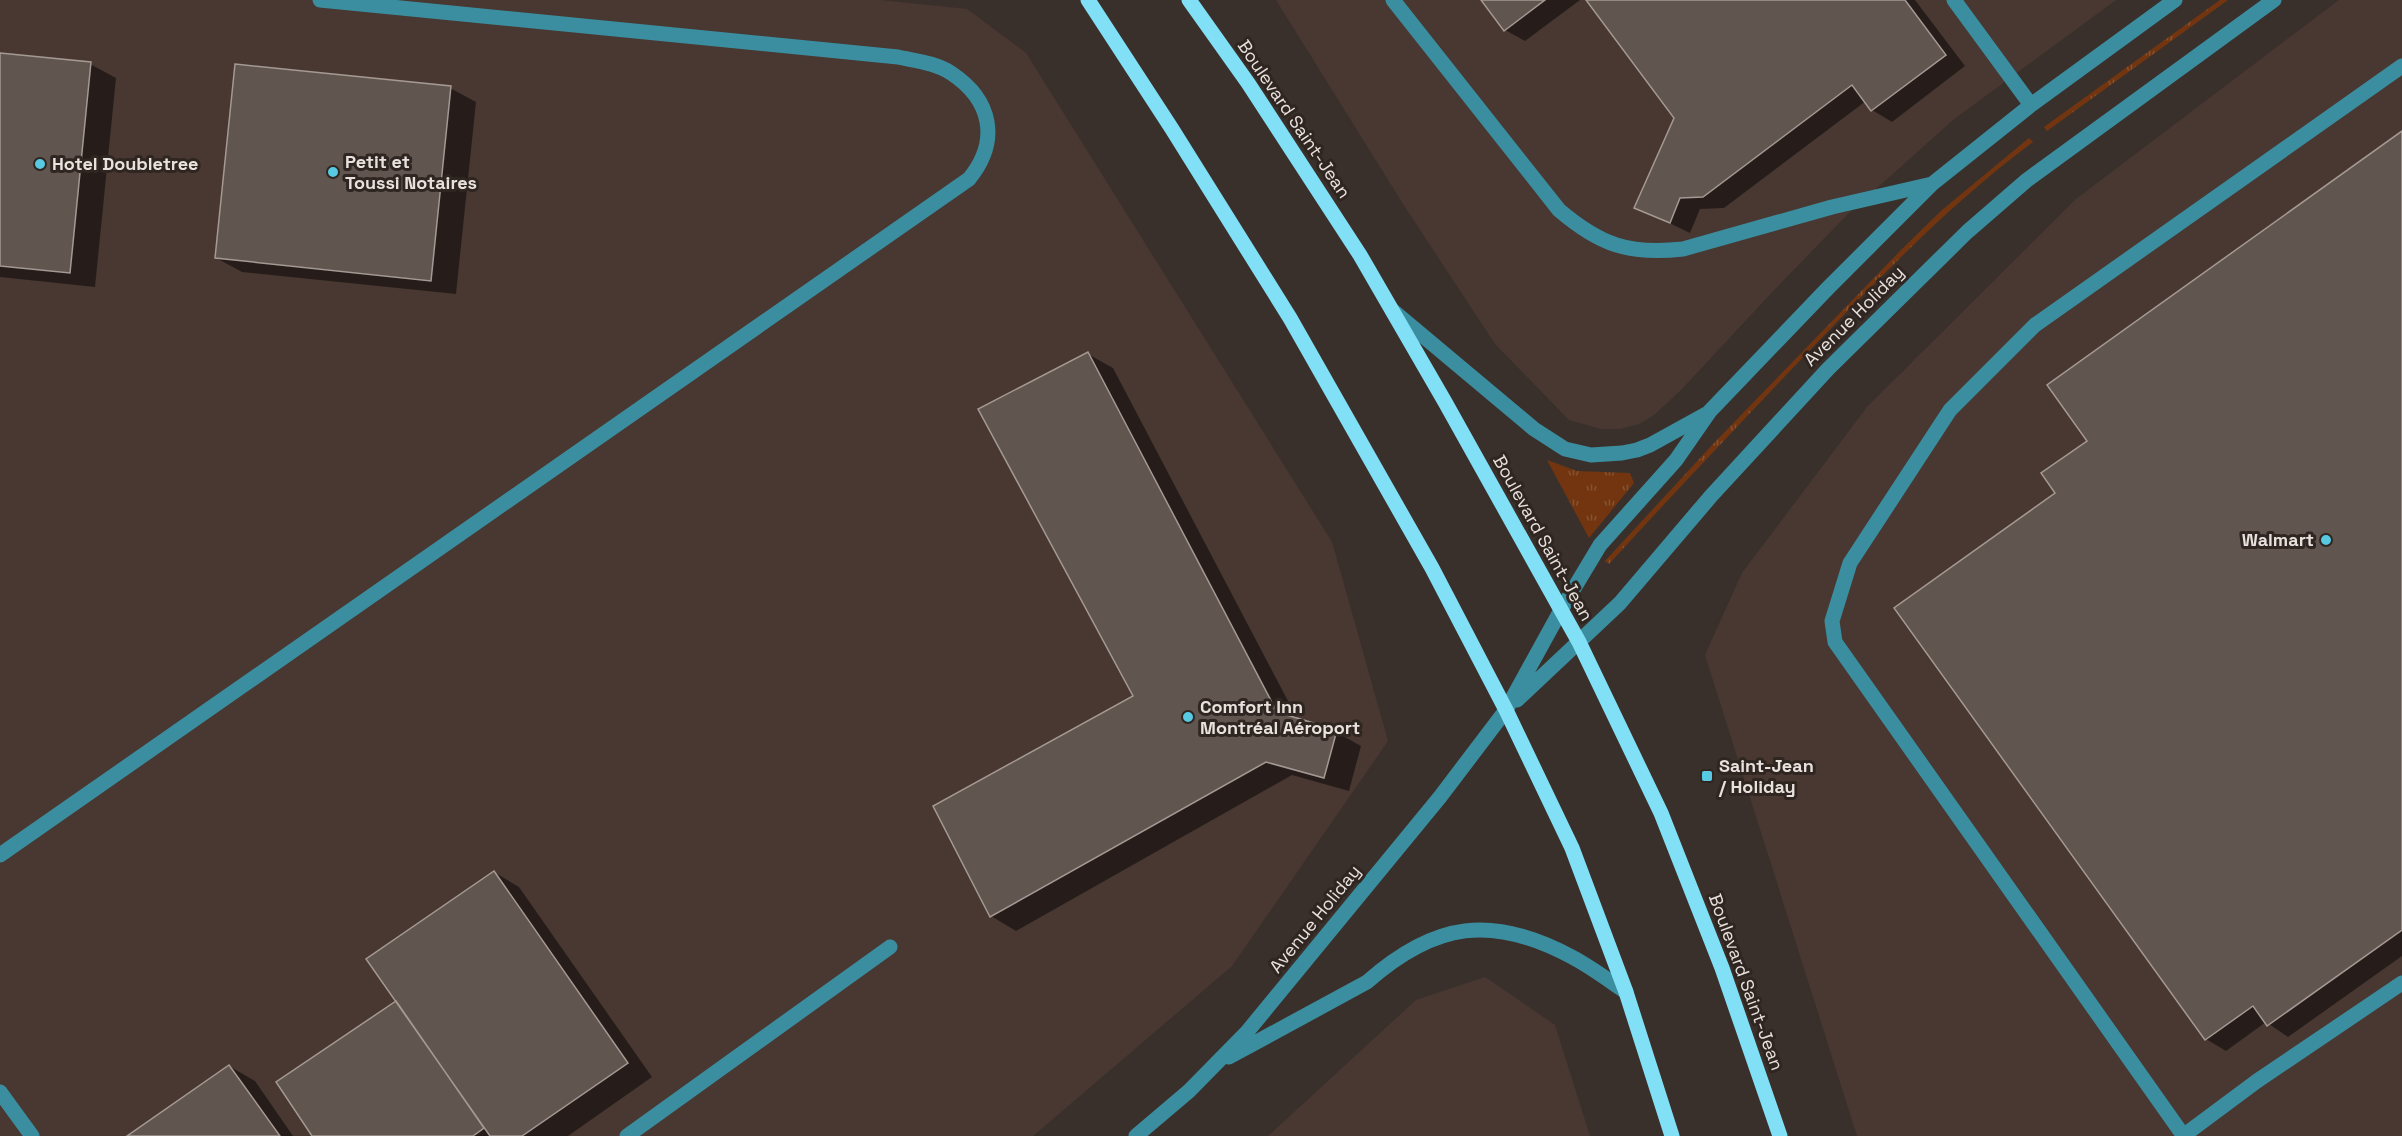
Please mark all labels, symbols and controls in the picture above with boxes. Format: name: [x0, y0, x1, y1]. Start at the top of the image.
street label: Boulevard Saint-Jean: [1233, 35, 1356, 202]
place label: Petit et Toussi Notaires: [345, 150, 477, 194]
place label: Hotel Doubletree: [52, 152, 198, 175]
marker: Hotel Doubletree: [33, 157, 47, 171]
marker: Petit et Toussi Notaires: [326, 165, 340, 179]
street label: Avenue Holiday: [1799, 261, 1909, 371]
street label: Boulevard Saint-Jean: [1488, 451, 1599, 625]
place label: Walmart: [2242, 528, 2314, 551]
marker: Walmart: [2319, 533, 2333, 547]
place label: Comfort Inn Montréal Aéroport: [1200, 695, 1360, 739]
marker: Comfort Inn Montréal Aéroport: [1181, 710, 1195, 724]
place label: Saint-Jean / Holiday: [1718, 754, 1814, 798]
marker: Saint-Jean / Holiday: [1700, 769, 1714, 783]
street label: Avenue Holiday: [1264, 860, 1365, 977]
street label: Boulevard Saint-Jean: [1704, 890, 1789, 1073]

